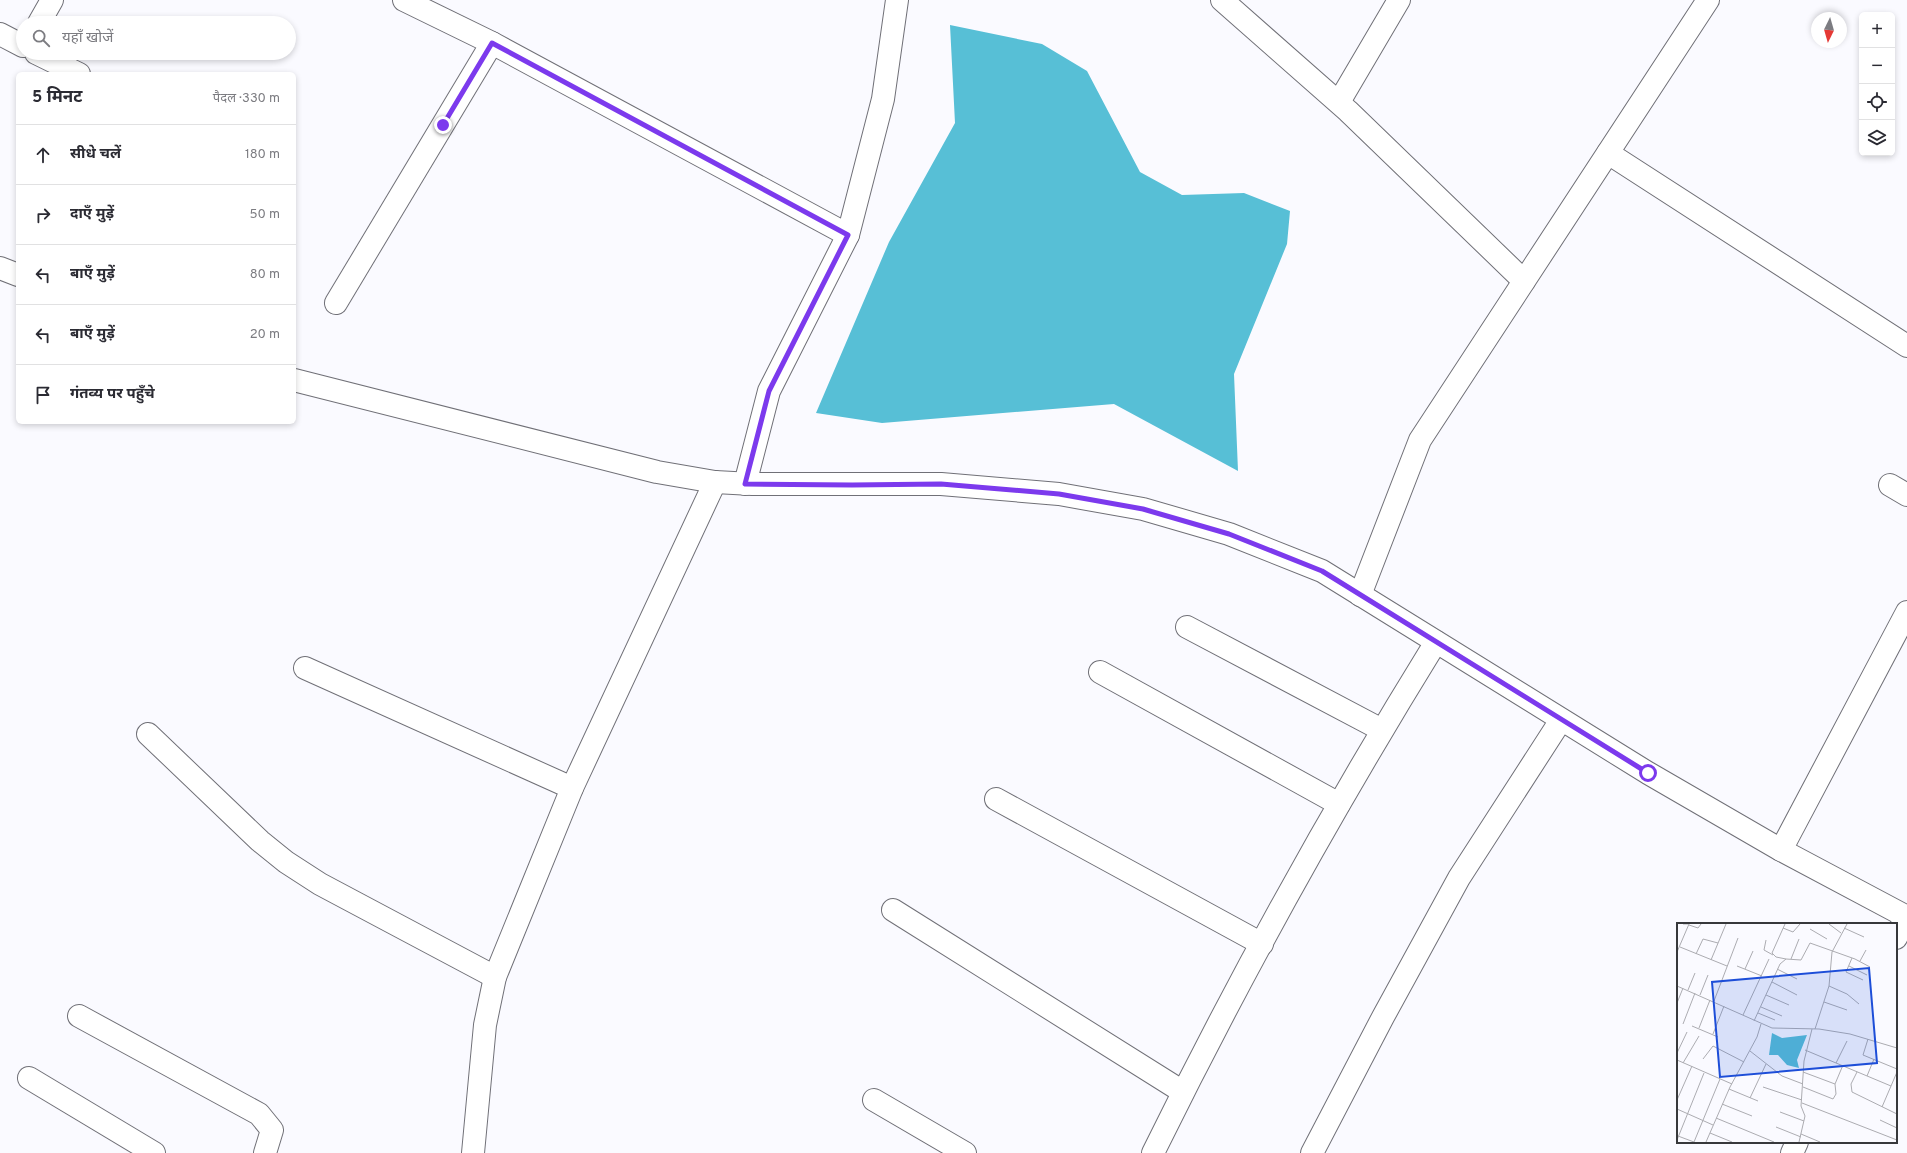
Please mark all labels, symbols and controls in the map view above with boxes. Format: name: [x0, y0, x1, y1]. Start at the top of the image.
north arrow: [1811, 12, 1847, 48]
map controls: [1859, 12, 1895, 156]
button: +: [1859, 12, 1895, 48]
search box: [16, 16, 296, 60]
icon: search: [30, 27, 52, 49]
text: यहाँ खोजें: [62, 29, 113, 48]
button: −: [1859, 48, 1895, 84]
button: locate: [1859, 84, 1895, 120]
text: 5 मिनट: [32, 87, 82, 109]
text: पैदल · 330 m: [213, 91, 280, 107]
route end: [434, 116, 452, 134]
button: layers: [1859, 120, 1895, 156]
icon: ahead: [32, 144, 54, 166]
text: सीधे चलें: [70, 145, 121, 164]
text: 180 m: [245, 147, 280, 163]
icon: right: [32, 204, 54, 226]
text: दाएँ मुड़ें: [70, 205, 114, 224]
text: 50 m: [250, 207, 280, 223]
icon: left: [32, 264, 54, 286]
text: बाएँ मुड़ें: [70, 265, 115, 284]
text: 80 m: [250, 267, 280, 283]
icon: left: [32, 324, 54, 346]
text: बाएँ मुड़ें: [70, 325, 115, 344]
text: 20 m: [250, 327, 280, 343]
icon: arrive: [32, 384, 54, 406]
text: गंतव्य पर पहुँचे: [70, 385, 155, 404]
route start: [1639, 764, 1657, 782]
inset map: [1677, 923, 1897, 1143]

